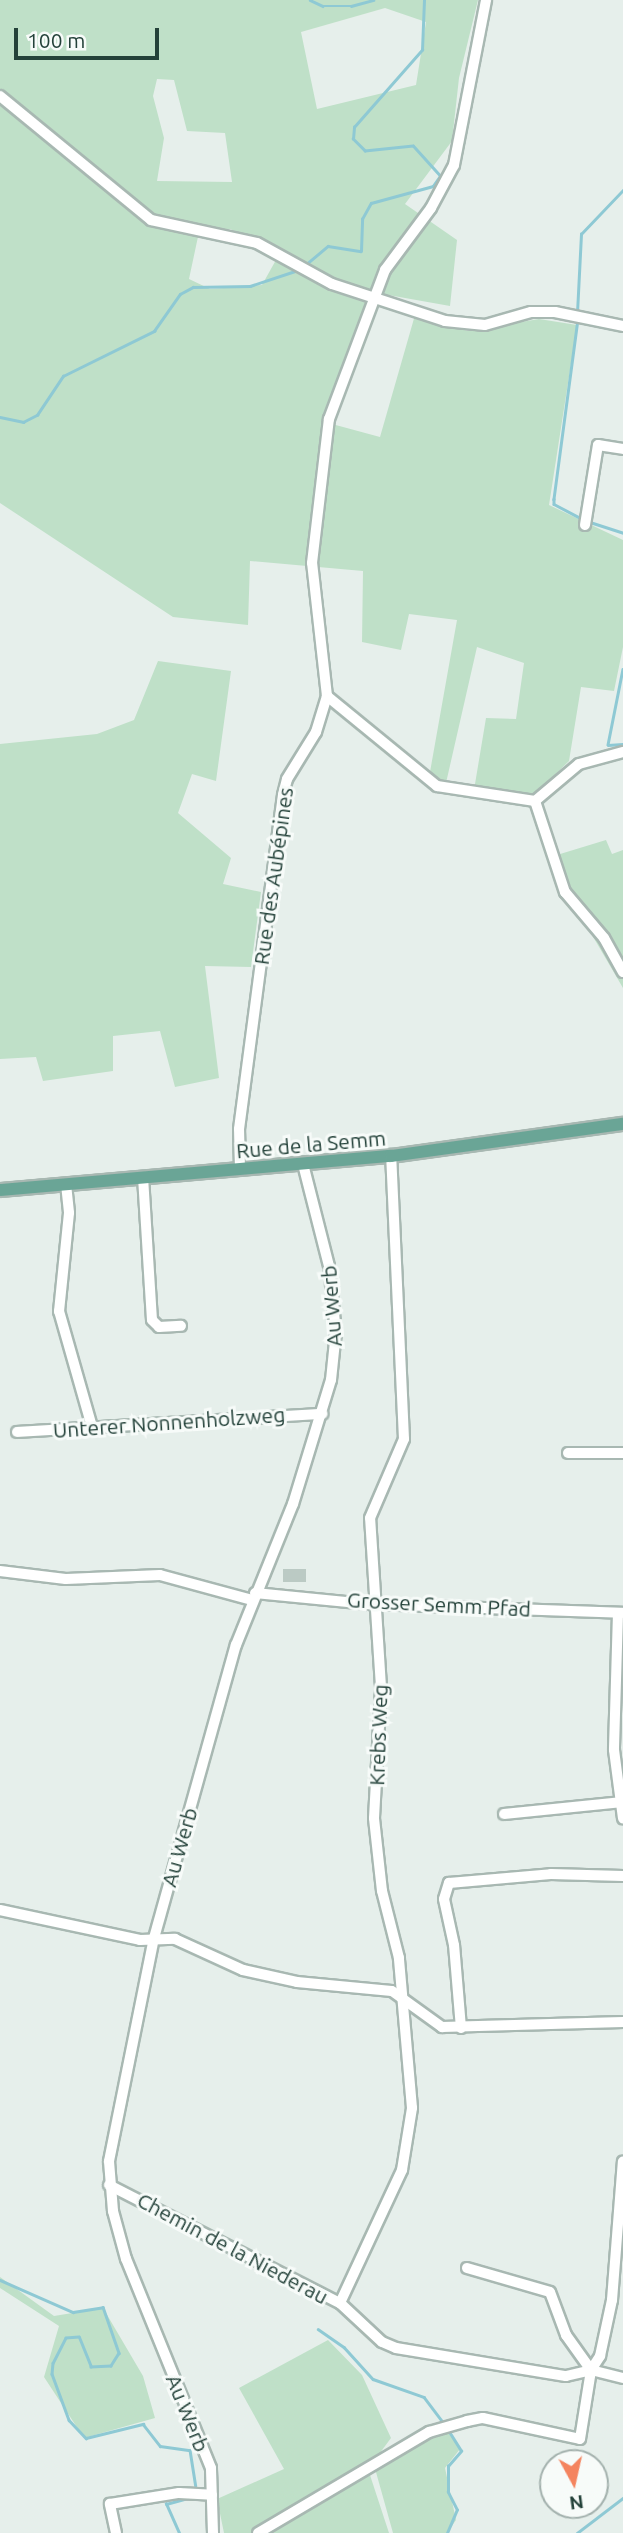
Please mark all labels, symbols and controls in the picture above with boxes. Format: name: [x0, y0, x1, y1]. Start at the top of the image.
scale bar: [18, 14, 163, 58]
text: 100 m: [27, 28, 85, 52]
street label: Rue des Aubépines: [248, 786, 298, 966]
street label: Rue de la Semm: [235, 1125, 387, 1163]
street label: Au Werb: [316, 1265, 346, 1347]
street label: Unterer Nonnenholzweg: [52, 1401, 286, 1443]
street label: Grosser Semm Pfad: [346, 1587, 532, 1621]
street label: Krebs Weg: [364, 1684, 392, 1786]
street label: Au Werb: [156, 1804, 202, 1890]
street label: Chemin de la Niederau: [133, 2187, 333, 2309]
street label: Au Werb: [161, 2371, 215, 2455]
north arrow: [539, 2449, 609, 2519]
text: N: [568, 2491, 585, 2515]

